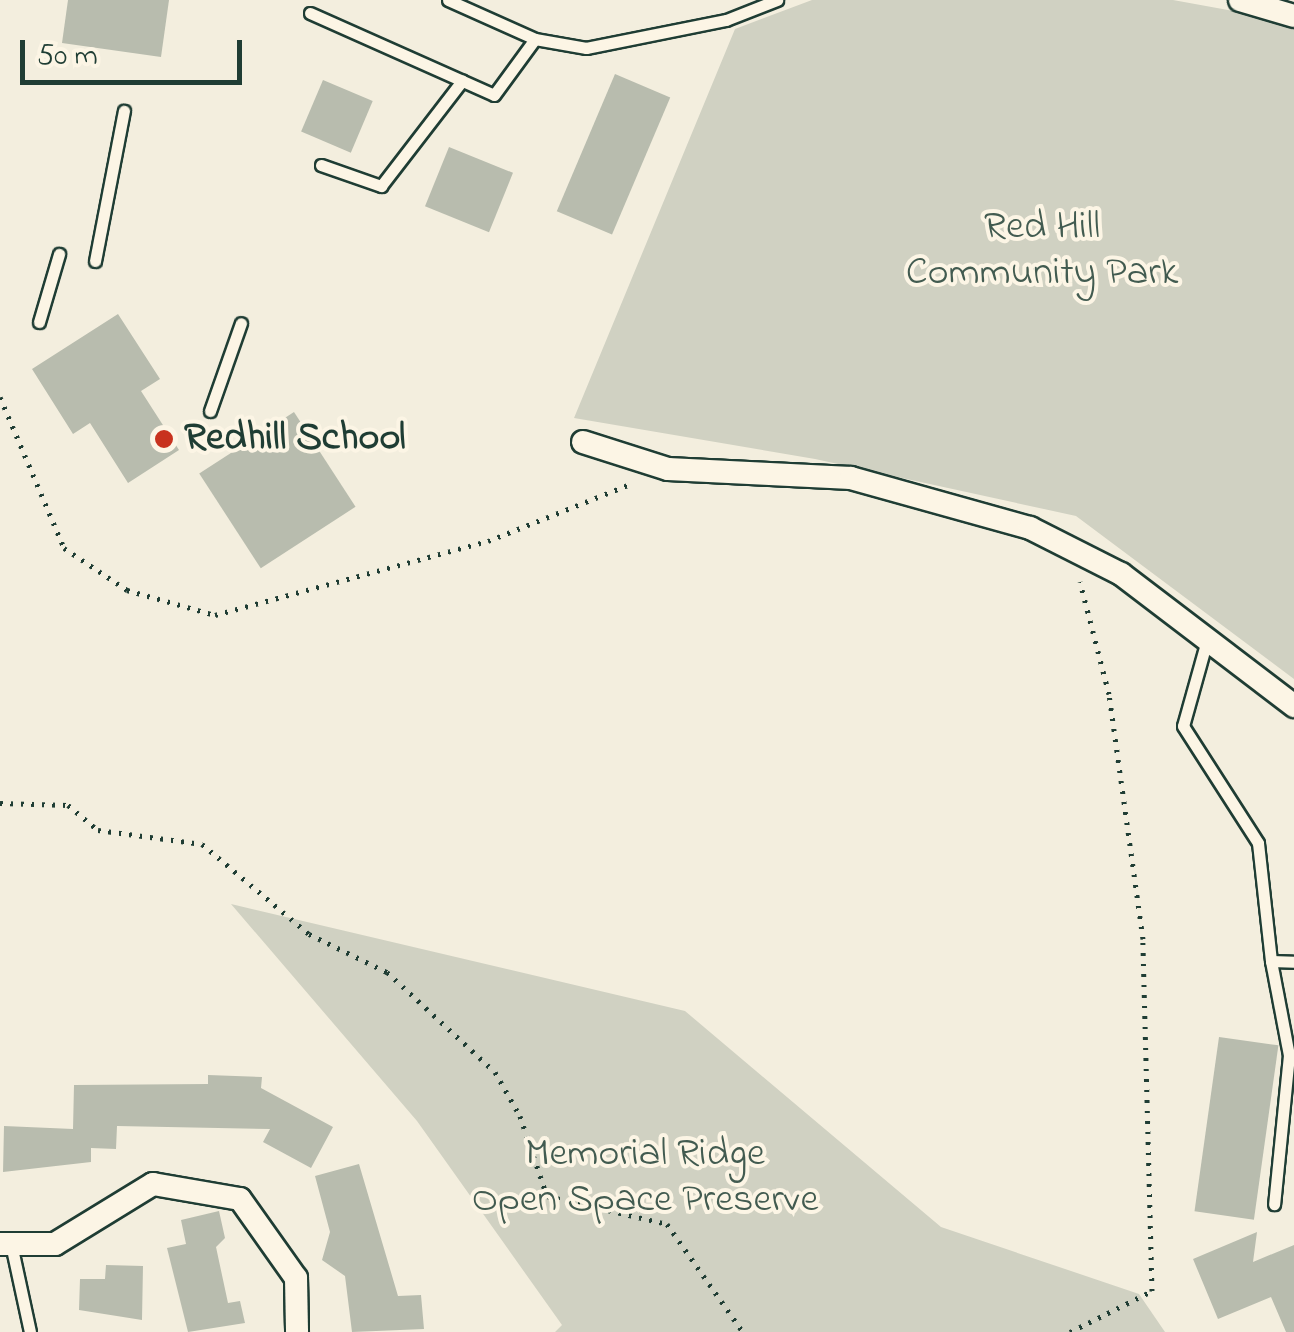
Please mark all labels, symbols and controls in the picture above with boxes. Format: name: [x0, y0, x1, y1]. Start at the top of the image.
scale bar: [25, 20, 248, 82]
text: 50 m: [37, 35, 98, 79]
park label: Red Hill Community Park: [906, 204, 1178, 298]
place label: Redhill School: [184, 415, 406, 463]
marker: Redhill School: [153, 428, 175, 450]
park label: Memorial Ridge Open Space Preserve: [472, 1131, 818, 1225]

